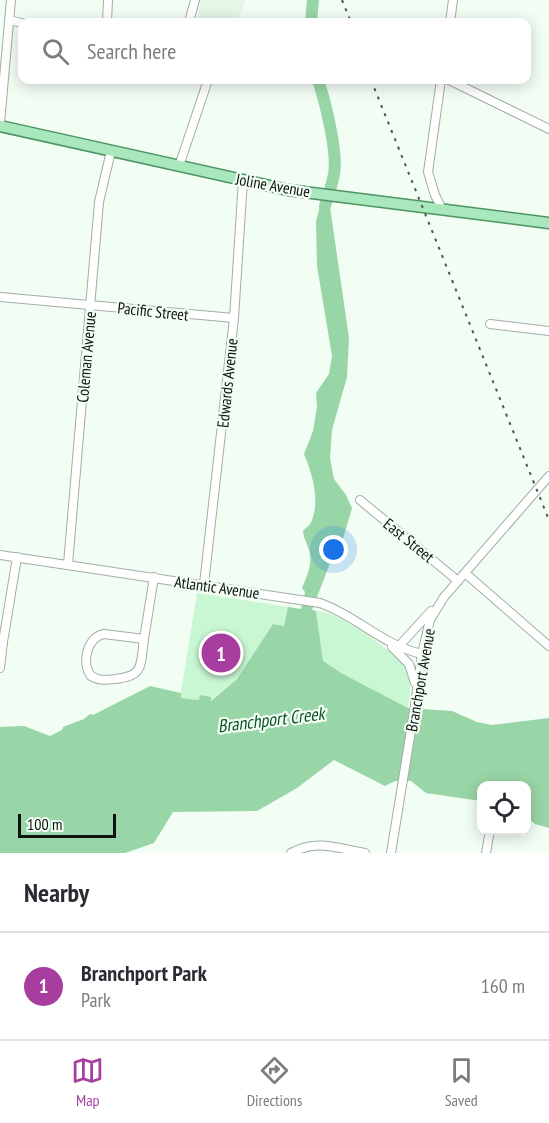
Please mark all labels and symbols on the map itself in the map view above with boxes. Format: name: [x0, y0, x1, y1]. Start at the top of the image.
street label: Joline Avenue: [233, 168, 312, 201]
street label: Pacific Street: [117, 297, 190, 325]
street label: Coleman Avenue: [72, 311, 100, 403]
street label: Edwards Avenue: [212, 337, 242, 429]
street label: East Street: [380, 513, 439, 567]
your location: [319, 535, 348, 564]
street label: Atlantic Avenue: [173, 571, 261, 603]
street label: Branchport Avenue: [401, 627, 439, 733]
pin: 1: [202, 630, 240, 676]
water label: Branchport Creek: [216, 701, 328, 737]
scale bar: [18, 811, 116, 838]

